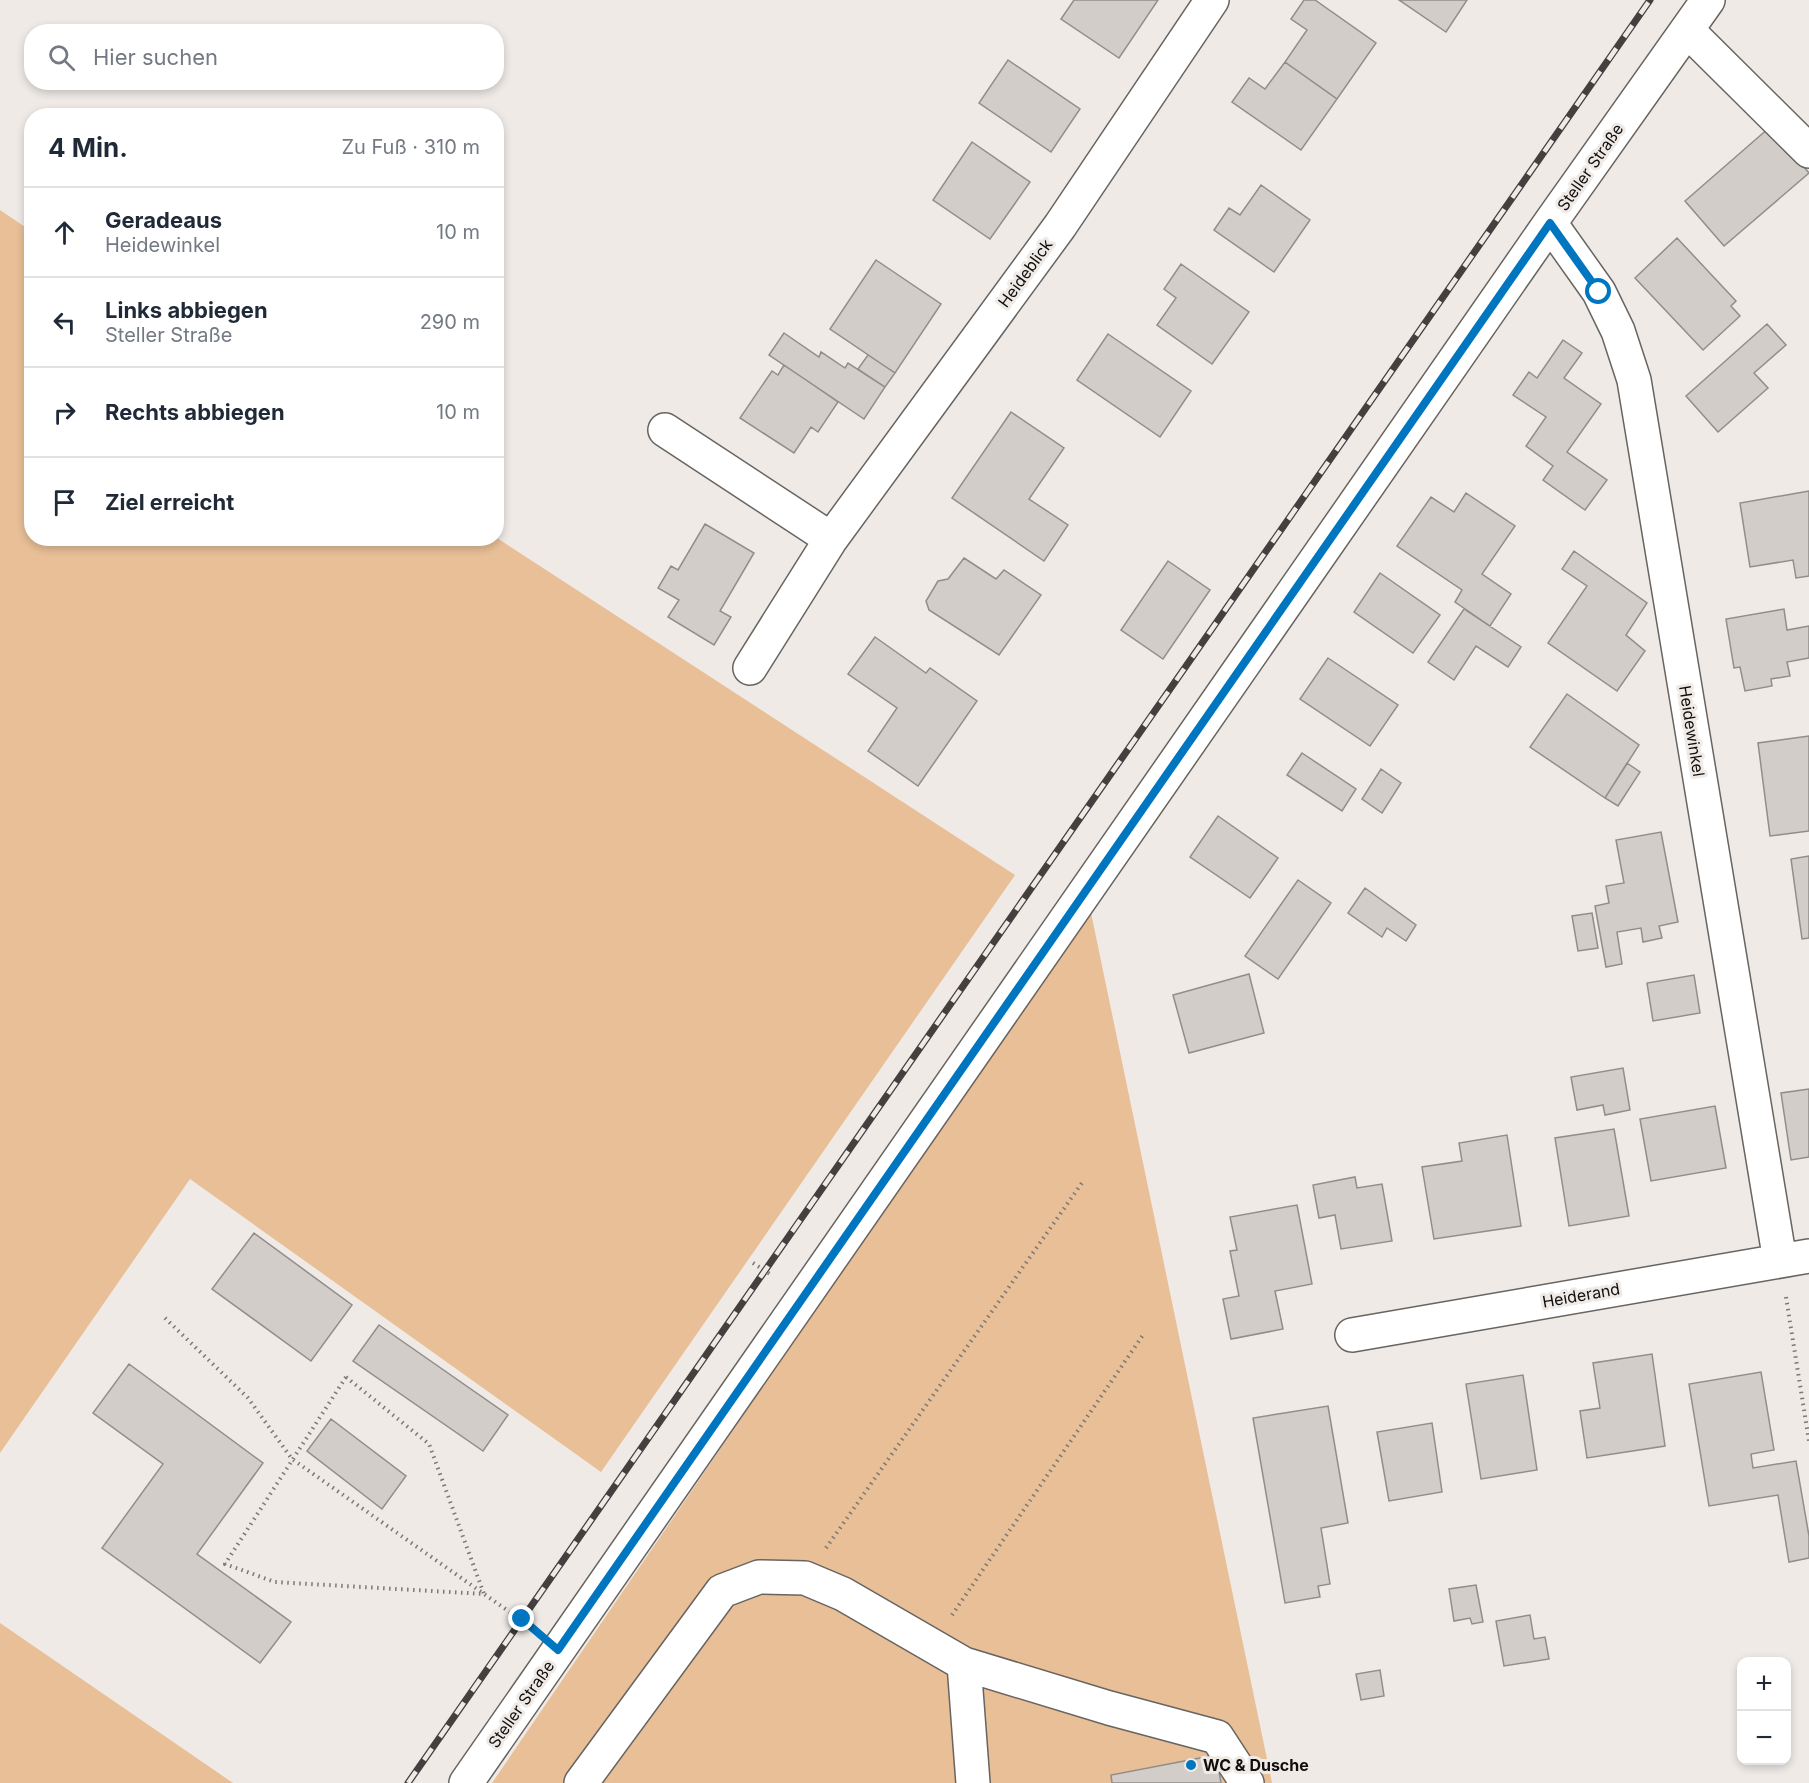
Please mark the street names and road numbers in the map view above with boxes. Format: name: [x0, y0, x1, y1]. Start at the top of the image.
street label: Steller Straße: [1553, 120, 1627, 214]
street label: Heideblick: [993, 235, 1057, 311]
street label: Heidewinkel: [1675, 684, 1709, 778]
street label: Heiderand: [1541, 1278, 1621, 1312]
street label: Steller Straße: [484, 1657, 558, 1751]

